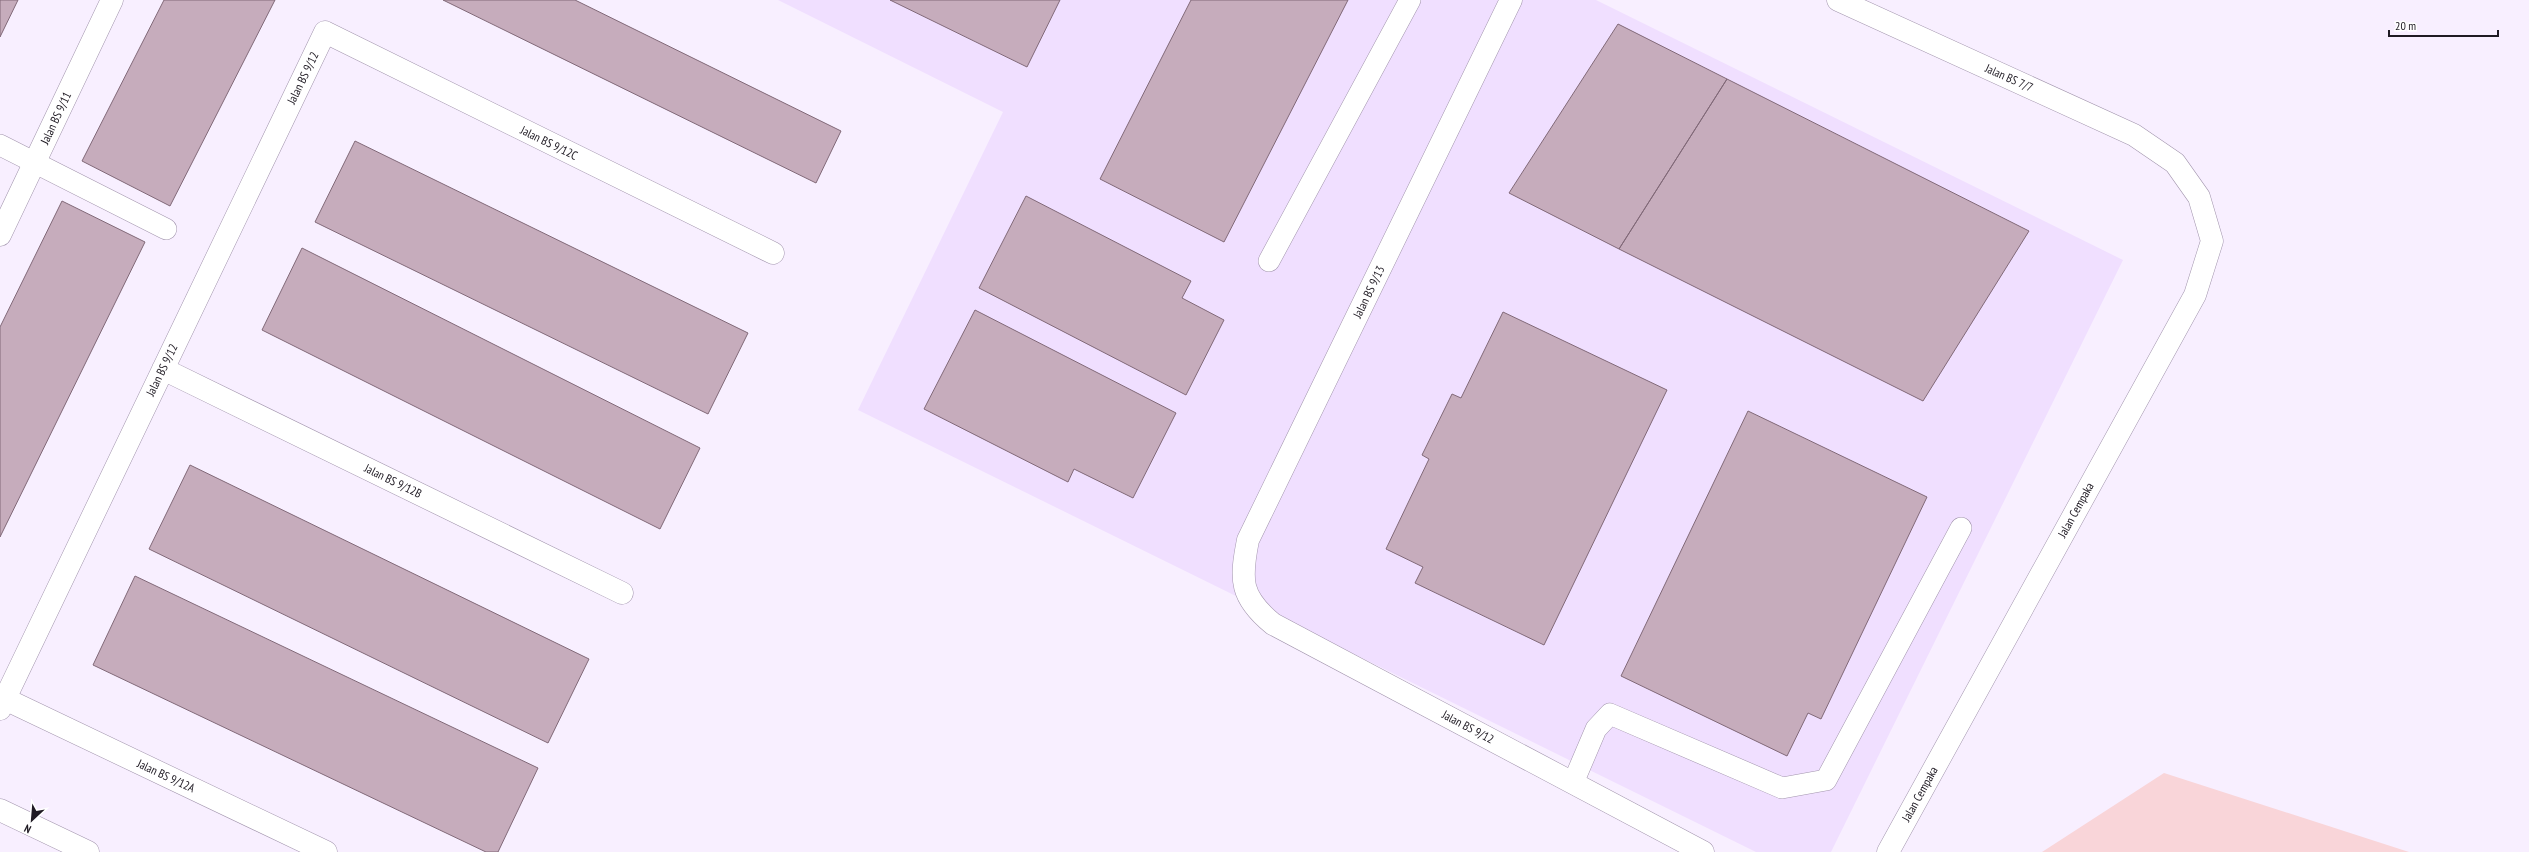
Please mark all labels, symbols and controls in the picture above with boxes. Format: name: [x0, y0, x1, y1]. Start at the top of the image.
scale bar: [2389, 12, 2498, 38]
text: 20 m: [2395, 18, 2416, 33]
street label: Jalan BS 9/12: [283, 49, 322, 107]
street label: Jalan BS 7/7: [1982, 60, 2035, 95]
street label: Jalan BS 9/11: [36, 89, 74, 147]
street label: Jalan BS 9/12C: [517, 122, 581, 163]
street label: Jalan BS 9/13: [1349, 263, 1388, 321]
street label: Jalan BS 9/12: [142, 341, 181, 399]
street label: Jalan BS 9/12B: [361, 460, 425, 501]
street label: Jalan Cempaka: [2054, 479, 2097, 541]
street label: Jalan BS 9/12: [1439, 706, 1497, 746]
street label: Jalan BS 9/12A: [134, 755, 198, 796]
street label: Jalan Cempaka: [1898, 763, 1941, 825]
north arrow: [12, 800, 52, 840]
text: N: [22, 821, 33, 837]

